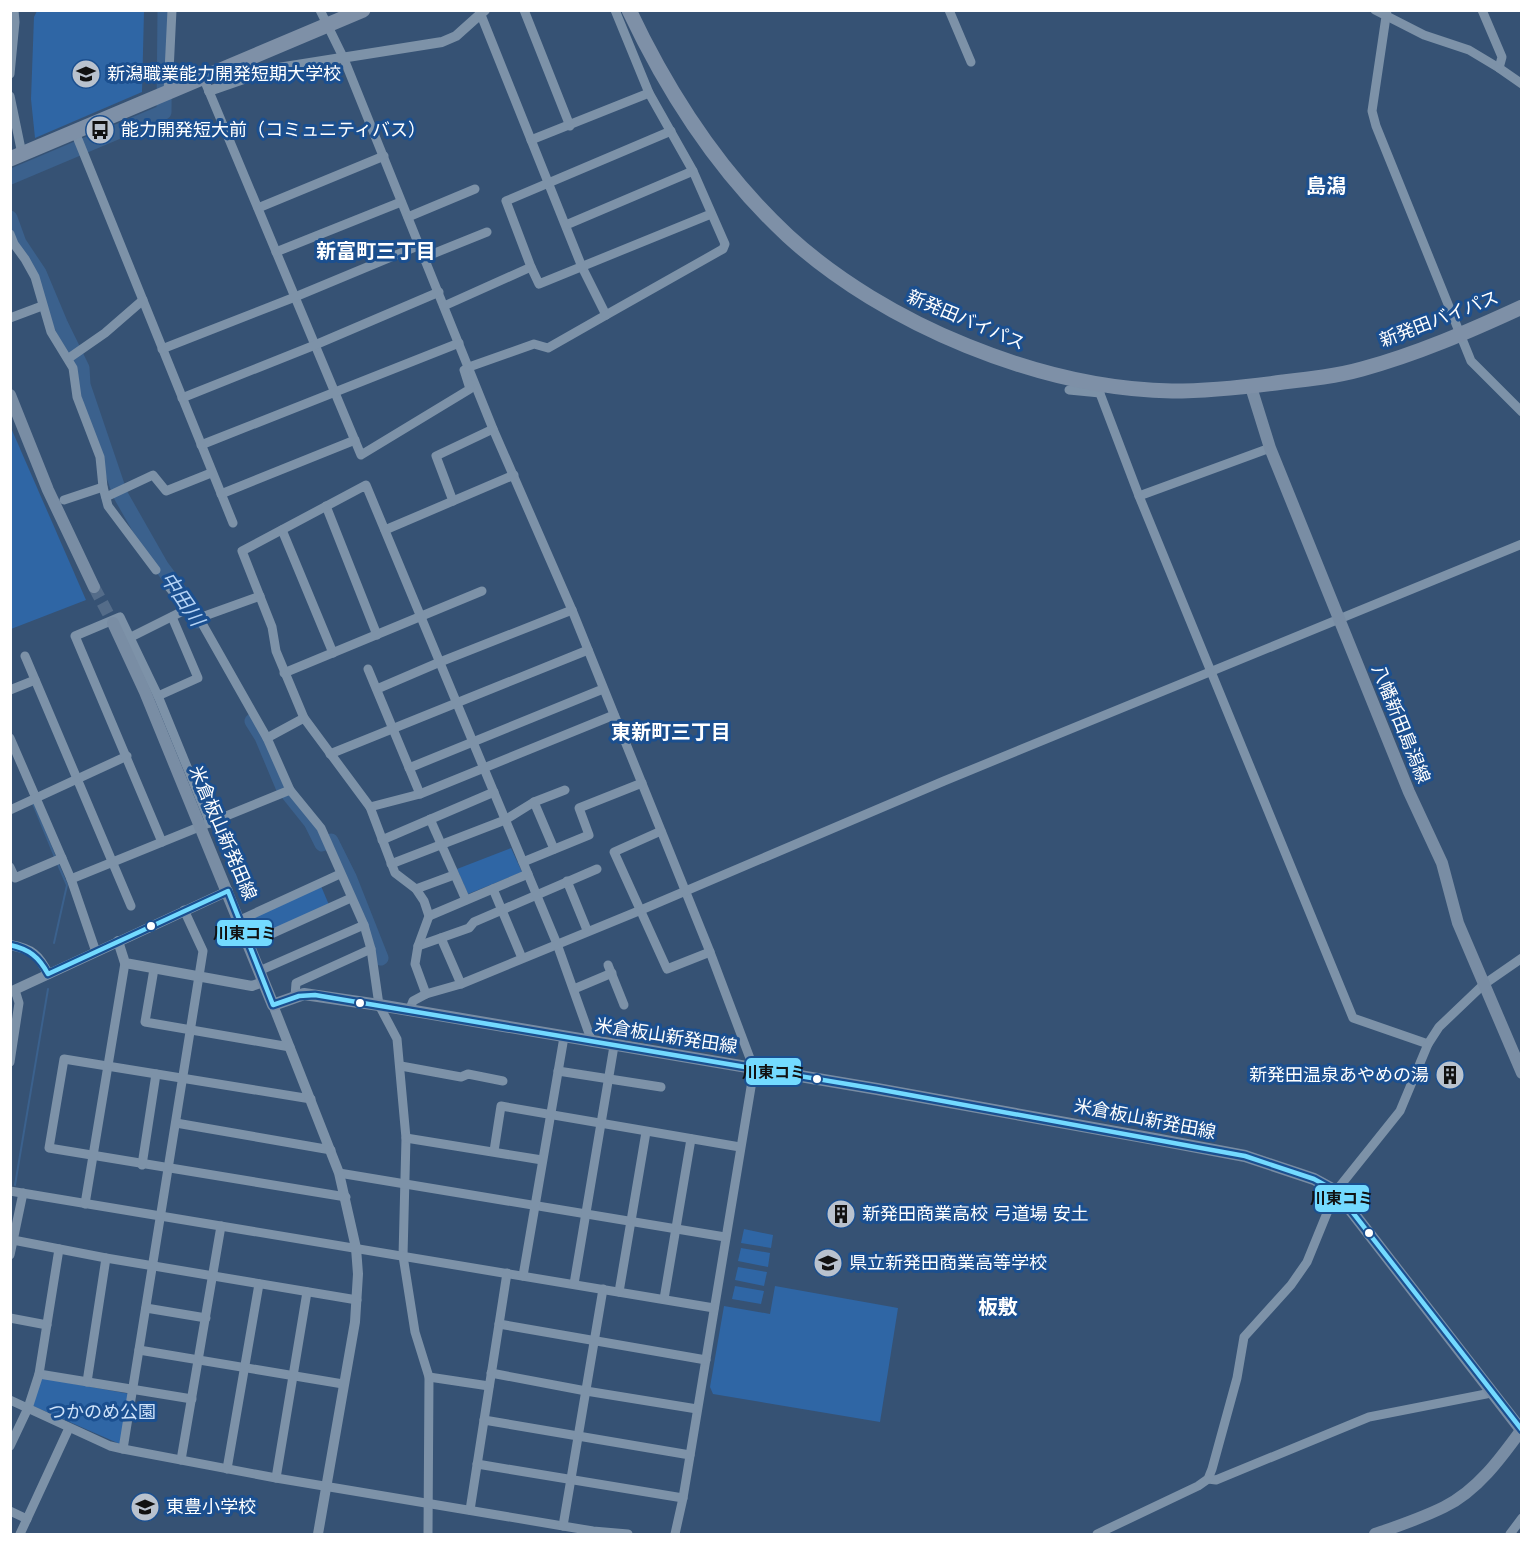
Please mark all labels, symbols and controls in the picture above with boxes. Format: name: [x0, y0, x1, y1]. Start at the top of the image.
school or university icon: 新潟職業能力開発短期大学校: [70, 58, 102, 90]
place label: 新潟職業能力開発短期大学校: [107, 61, 341, 87]
bus stop icon: 能力開発短大前（コミュニティバス）: [84, 114, 116, 146]
place label: 能力開発短大前（コミュニティバス）: [121, 117, 426, 143]
district label: 島潟: [1306, 172, 1346, 201]
district label: 新富町三丁目: [316, 237, 436, 266]
street label: 新発田バイパス: [903, 283, 1029, 357]
street label: 新発田バイパス: [1376, 284, 1502, 354]
water label: 中田川: [153, 566, 212, 634]
street label: 八幡新田島潟線: [1365, 661, 1437, 787]
district label: 東新町三丁目: [611, 718, 731, 747]
street label: 米倉板山新発田線: [183, 762, 263, 904]
line badge: 川東コミ: [216, 919, 273, 947]
unlabelled marker: [145, 920, 157, 932]
text: 川東コミ: [213, 922, 277, 945]
unlabelled marker: [354, 997, 366, 1009]
street label: 米倉板山新発田線: [593, 1012, 739, 1060]
line badge: 川東コミ: [745, 1057, 802, 1086]
building icon: 新発田温泉あやめの湯: [1434, 1059, 1466, 1091]
text: 川東コミ: [742, 1061, 806, 1084]
place label: 新発田温泉あやめの湯: [1249, 1062, 1429, 1088]
unlabelled marker: [811, 1073, 823, 1085]
street label: 米倉板山新発田線: [1072, 1093, 1218, 1145]
line badge: 川東コミ: [1314, 1184, 1370, 1213]
text: 川東コミ: [1310, 1187, 1374, 1210]
building icon: 新発田商業高校 弓道場 安土: [825, 1198, 857, 1230]
place label: 新発田商業高校 弓道場 安土: [862, 1201, 1089, 1227]
unlabelled marker: [1363, 1227, 1375, 1239]
school or university icon: 県立新発田商業高等学校: [812, 1247, 844, 1279]
place label: 県立新発田商業高等学校: [849, 1250, 1047, 1276]
district label: 板敷: [978, 1293, 1018, 1322]
park label: つかのめ公園: [48, 1399, 156, 1425]
school or university icon: 東豊小学校: [129, 1491, 161, 1523]
place label: 東豊小学校: [166, 1494, 256, 1520]

